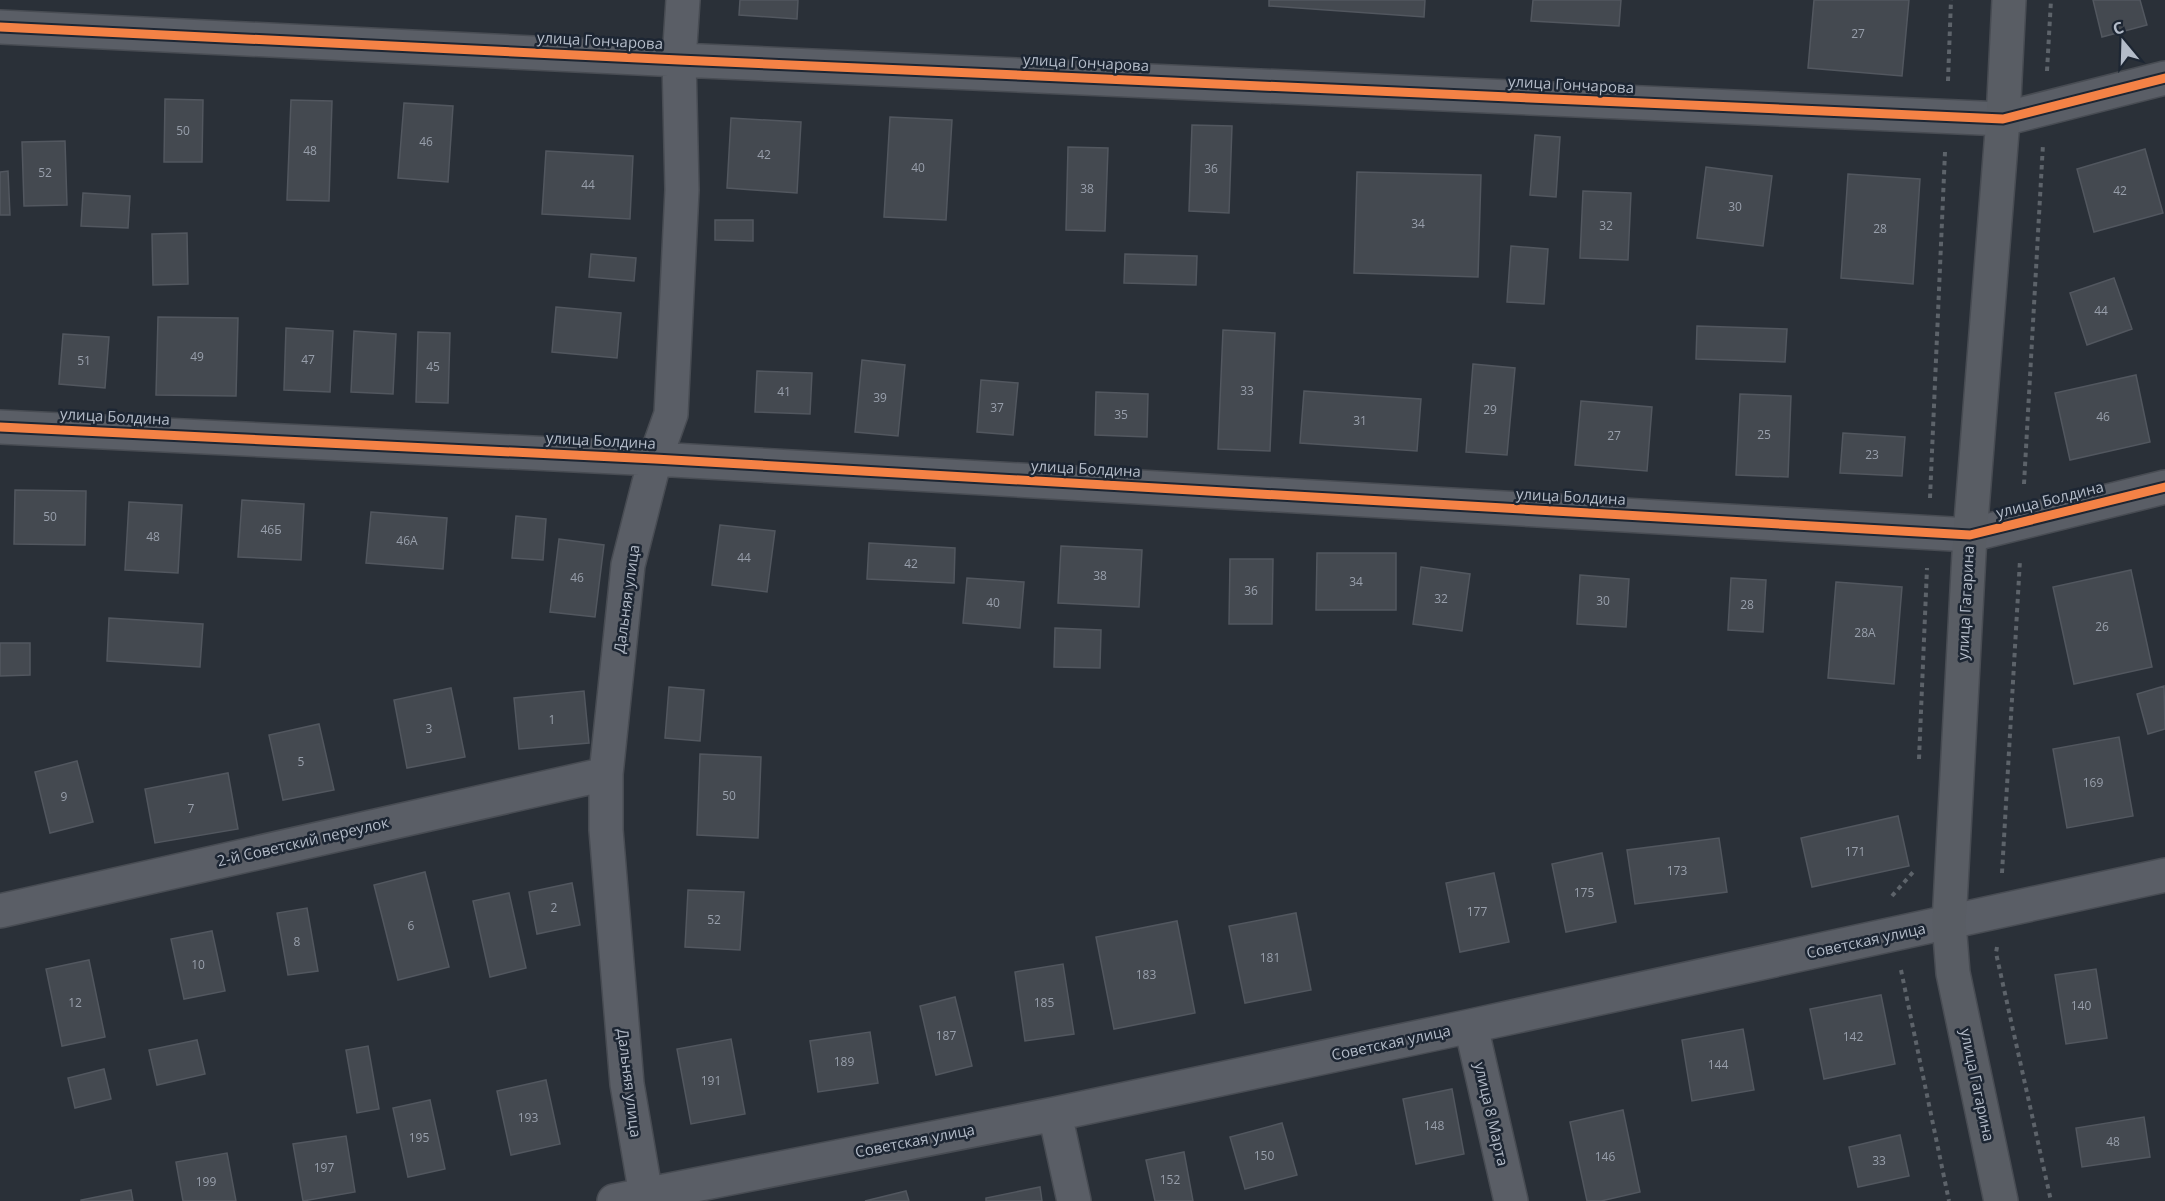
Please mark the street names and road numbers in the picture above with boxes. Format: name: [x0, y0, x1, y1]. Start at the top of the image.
street label: улица Гончарова: [537, 27, 664, 53]
street label: улица Гончарова: [1023, 49, 1150, 75]
street label: улица Гончарова: [1508, 71, 1635, 97]
street label: улица Болдина: [60, 403, 171, 429]
street label: улица Болдина: [546, 427, 657, 453]
street label: улица Болдина: [1031, 455, 1142, 481]
street label: улица Болдина: [1994, 476, 2106, 522]
street label: улица Болдина: [1516, 483, 1627, 509]
street label: Дальняя улица: [608, 543, 644, 654]
street label: улица Гагарина: [1952, 545, 1978, 661]
street label: 2-й Советский переулок: [215, 811, 391, 871]
street label: Советская улица: [1804, 918, 1927, 962]
street label: Советская улица: [1329, 1020, 1452, 1064]
street label: Дальняя улица: [613, 1027, 647, 1138]
street label: улица Гагарина: [1956, 1027, 2000, 1143]
street label: улица 8 Марта: [1470, 1060, 1514, 1168]
street label: Советская улица: [853, 1119, 976, 1161]

